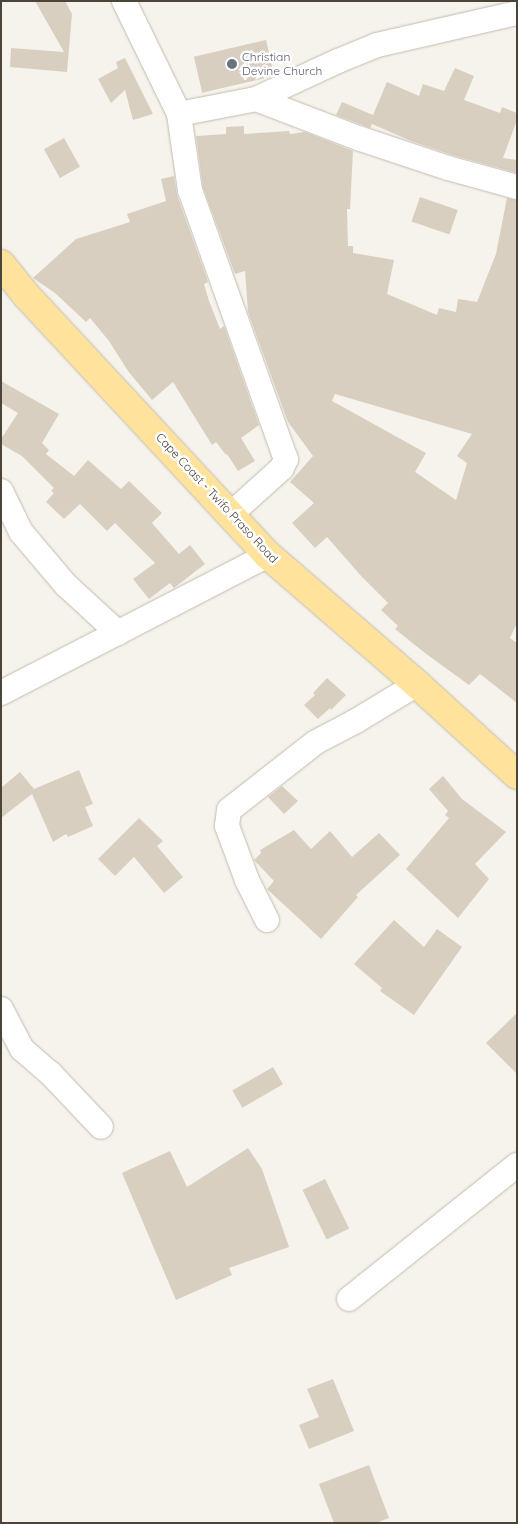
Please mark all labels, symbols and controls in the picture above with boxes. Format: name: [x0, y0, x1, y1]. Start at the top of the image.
place label: Christian Devine Church: [242, 50, 322, 78]
marker: Christian Devine Church: [226, 58, 238, 70]
street label: Cape Coast - Twifo Praso Road: [153, 430, 281, 566]

